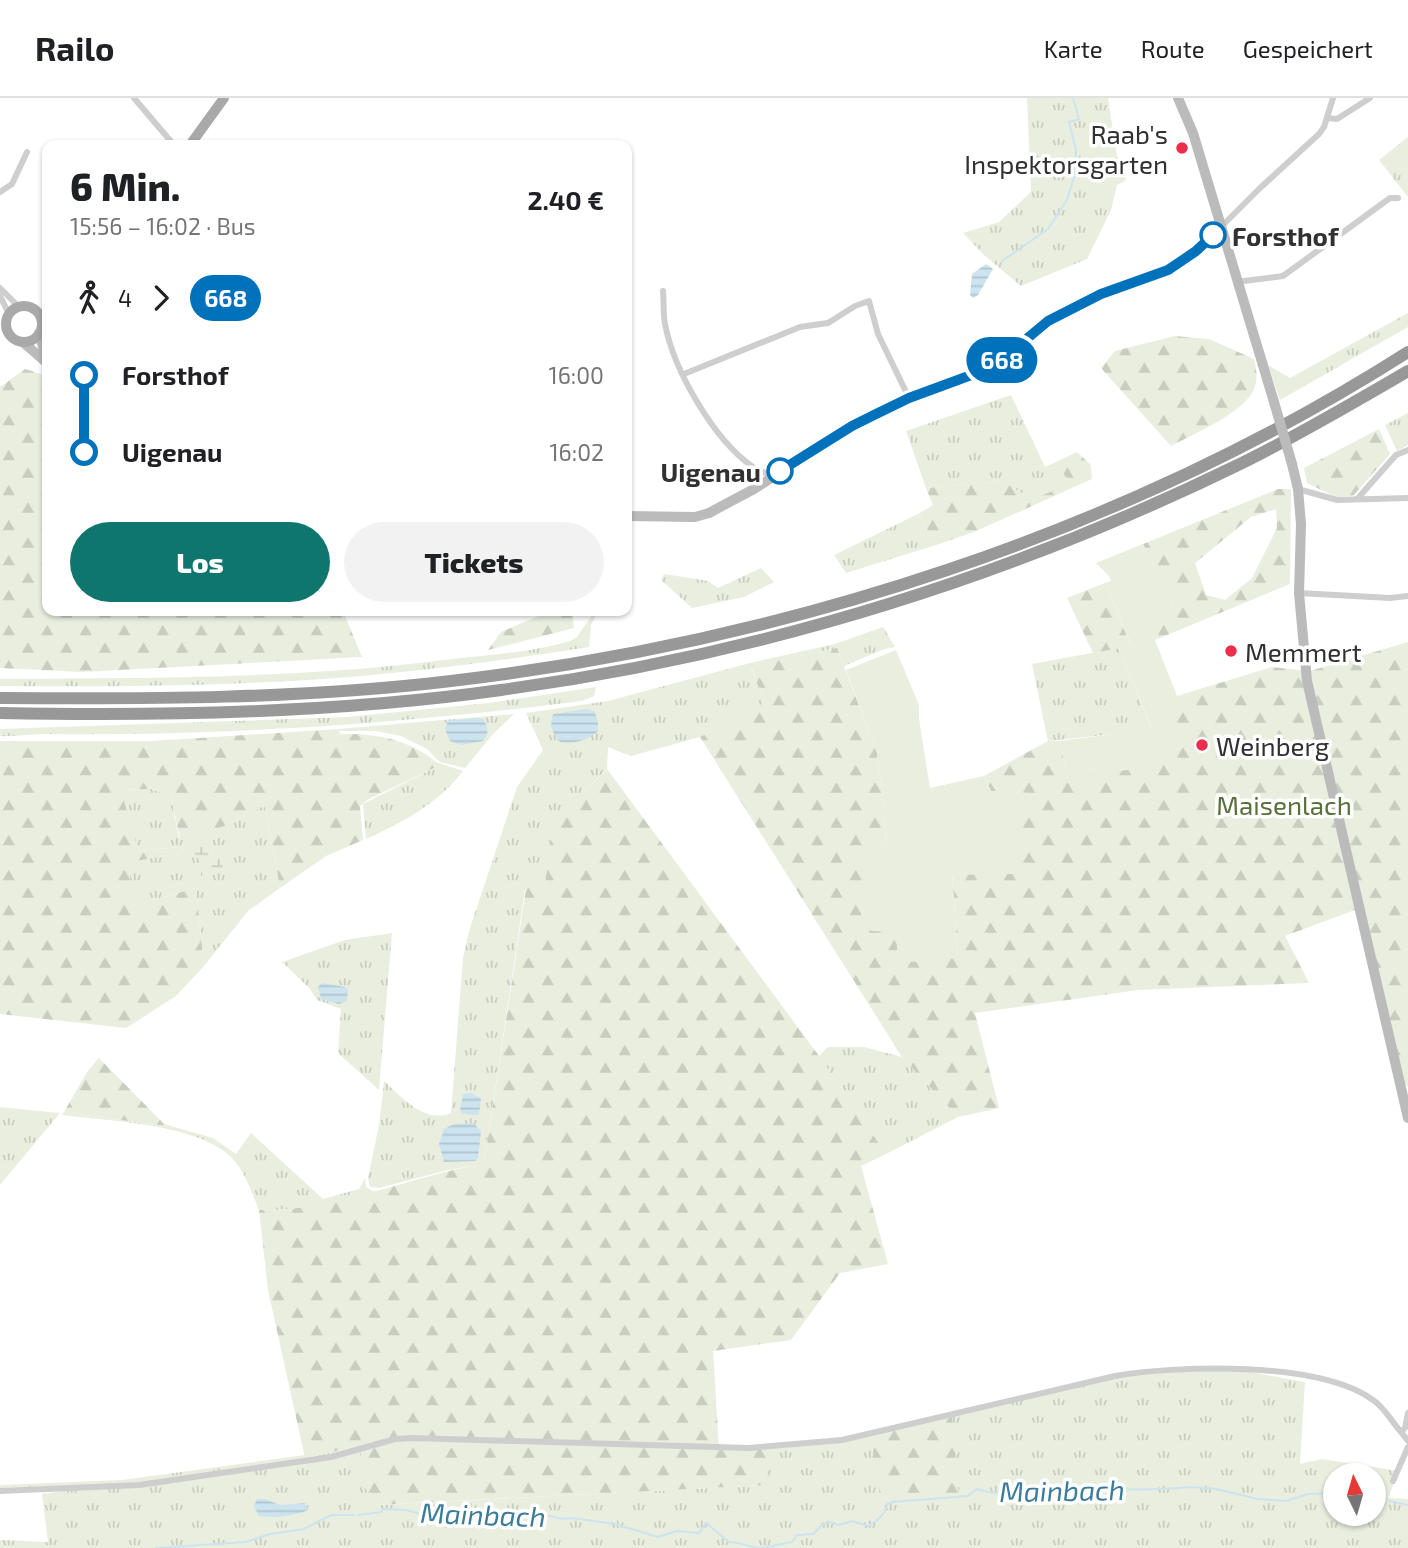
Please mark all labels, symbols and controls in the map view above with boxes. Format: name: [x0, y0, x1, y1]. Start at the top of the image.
text: Railo: [35, 28, 115, 68]
text: Karte: [1044, 34, 1103, 63]
text: Route: [1141, 34, 1205, 63]
text: Gespeichert: [1243, 34, 1373, 63]
place label: Raab's Inspektorsgarten: [964, 118, 1168, 179]
marker: Raab's Inspektorsgarten: [1174, 140, 1190, 156]
text: 6 Min.: [70, 163, 180, 209]
text: 2.40 €: [527, 184, 604, 215]
text: 15:56 – 16:02 · Bus: [70, 212, 256, 240]
place label: Forsthof: [1232, 220, 1340, 251]
marker: Forsthof: [1200, 222, 1226, 248]
icon: walk: [70, 279, 108, 317]
icon: forward: [142, 279, 180, 317]
text: 668: [204, 283, 247, 312]
text: 4: [118, 284, 132, 312]
line badge: 668: [962, 337, 1042, 383]
text: 668: [980, 345, 1024, 374]
text: Forsthof: [122, 359, 228, 390]
text: 16:00: [549, 361, 604, 389]
text: Uigenau: [122, 436, 223, 467]
text: 16:02: [549, 438, 604, 466]
place label: Uigenau: [660, 456, 761, 487]
marker: Uigenau: [767, 458, 793, 484]
button: Los: [70, 522, 330, 602]
button: Tickets: [344, 522, 604, 602]
place label: Memmert: [1245, 636, 1362, 667]
marker: Memmert: [1223, 643, 1239, 659]
place label: Weinberg: [1216, 730, 1329, 761]
marker: Weinberg: [1194, 737, 1210, 753]
park label: Maisenlach: [1216, 789, 1352, 820]
north arrow: [1323, 1463, 1386, 1526]
map controls: [1323, 1463, 1386, 1526]
water label: Mainbach: [999, 1472, 1125, 1508]
water label: Mainbach: [420, 1495, 546, 1533]

